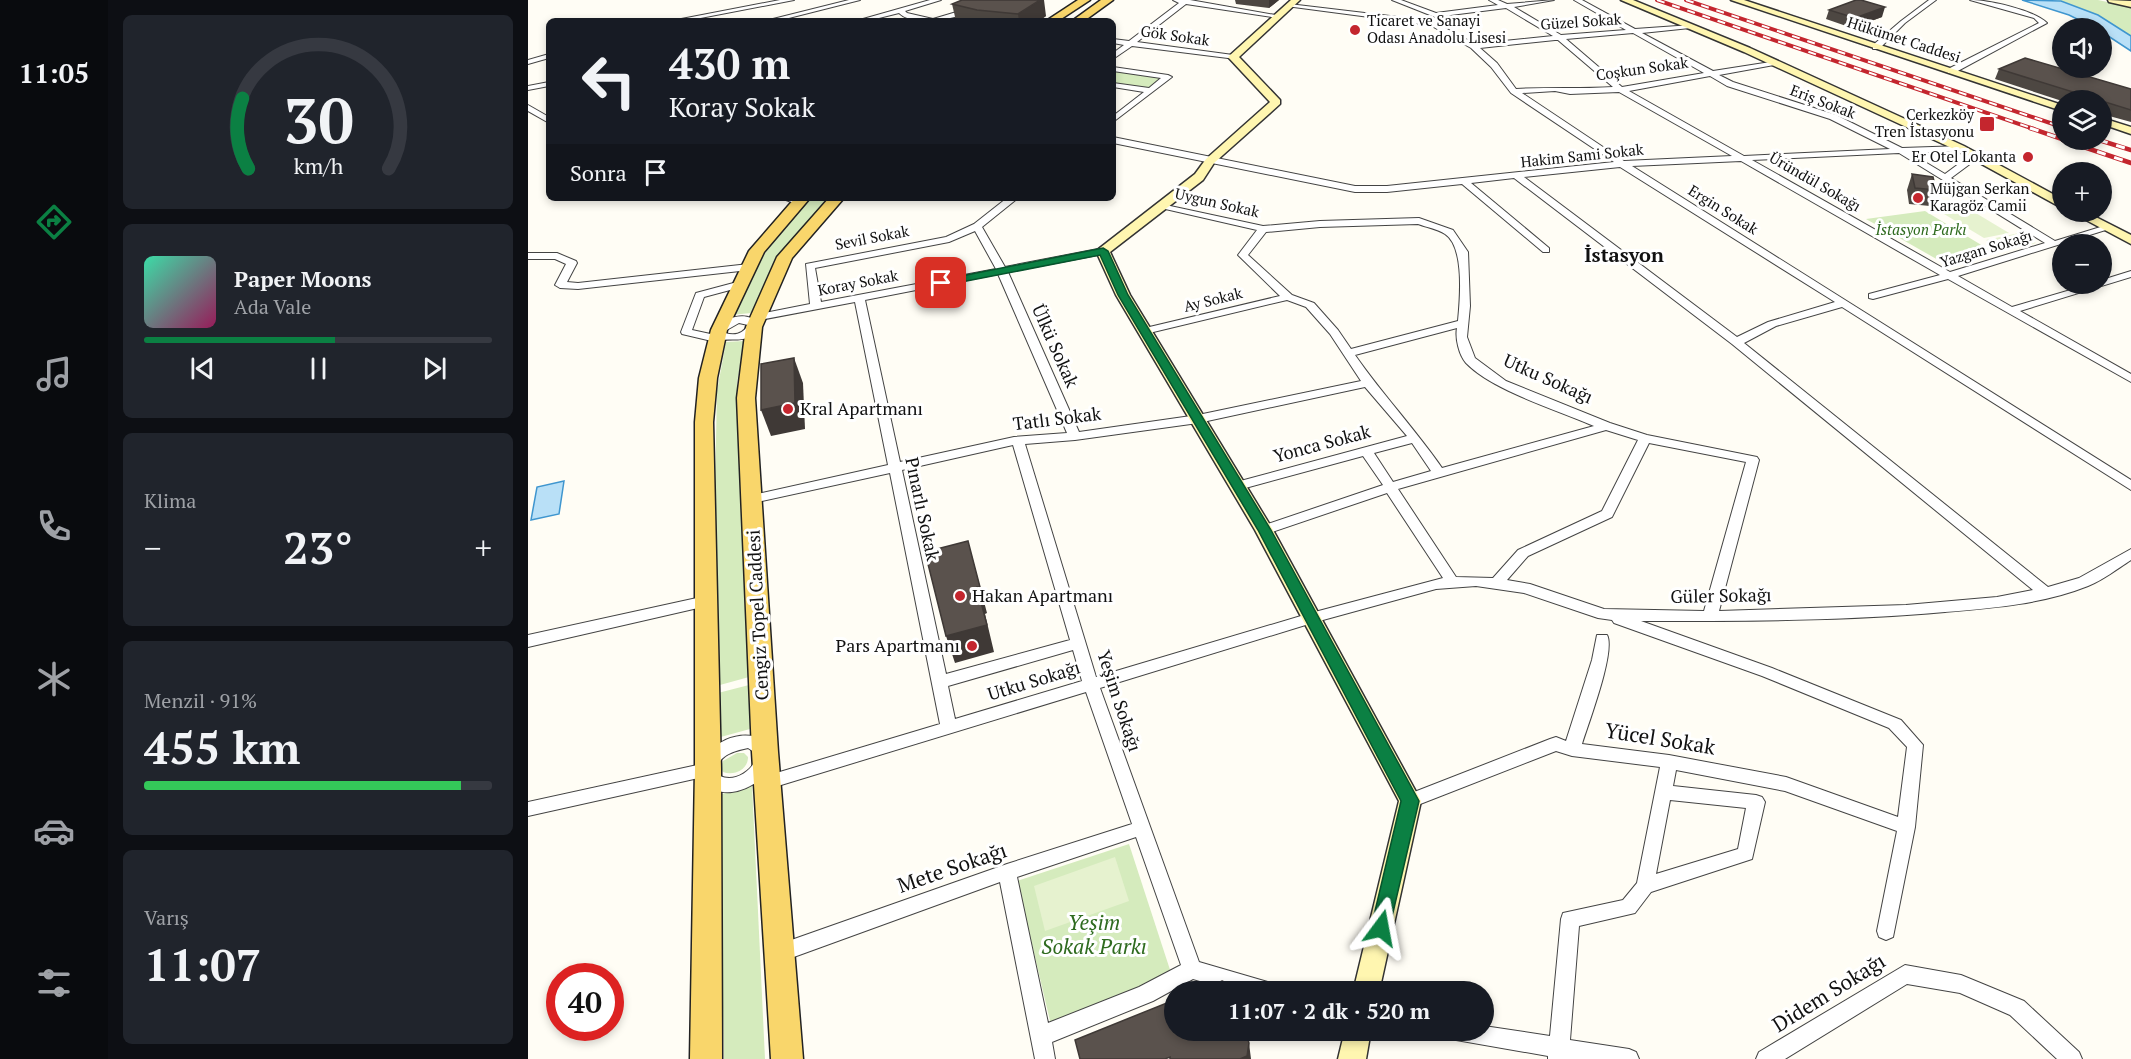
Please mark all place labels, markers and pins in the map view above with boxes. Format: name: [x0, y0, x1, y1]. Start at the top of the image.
place label: Ticaret ve Sanayi Odası Anadolu Lisesi: [1367, 10, 1506, 47]
marker: Ticaret ve Sanayi Odası Anadolu Lisesi: [1348, 23, 1362, 37]
place label: Çerkezköy Tren İstasyonu: [1875, 104, 1974, 141]
marker: Çerkezköy Tren İstasyonu: [1978, 115, 1996, 133]
place label: Er Otel Lokanta: [1912, 146, 2016, 166]
marker: Er Otel Lokanta: [2021, 150, 2035, 164]
place label: Müjgan Serkan Karagöz Camii: [1930, 178, 2030, 215]
marker: Müjgan Serkan Karagöz Camii: [1911, 191, 1925, 205]
pin: [915, 257, 966, 308]
place label: Kral Apartmanı: [800, 396, 923, 420]
marker: Kral Apartmanı: [781, 402, 795, 416]
place label: Hakan Apartmanı: [972, 583, 1113, 607]
marker: Hakan Apartmanı: [953, 589, 967, 603]
place label: Pars Apartmanı: [836, 633, 960, 657]
marker: Pars Apartmanı: [965, 639, 979, 653]

